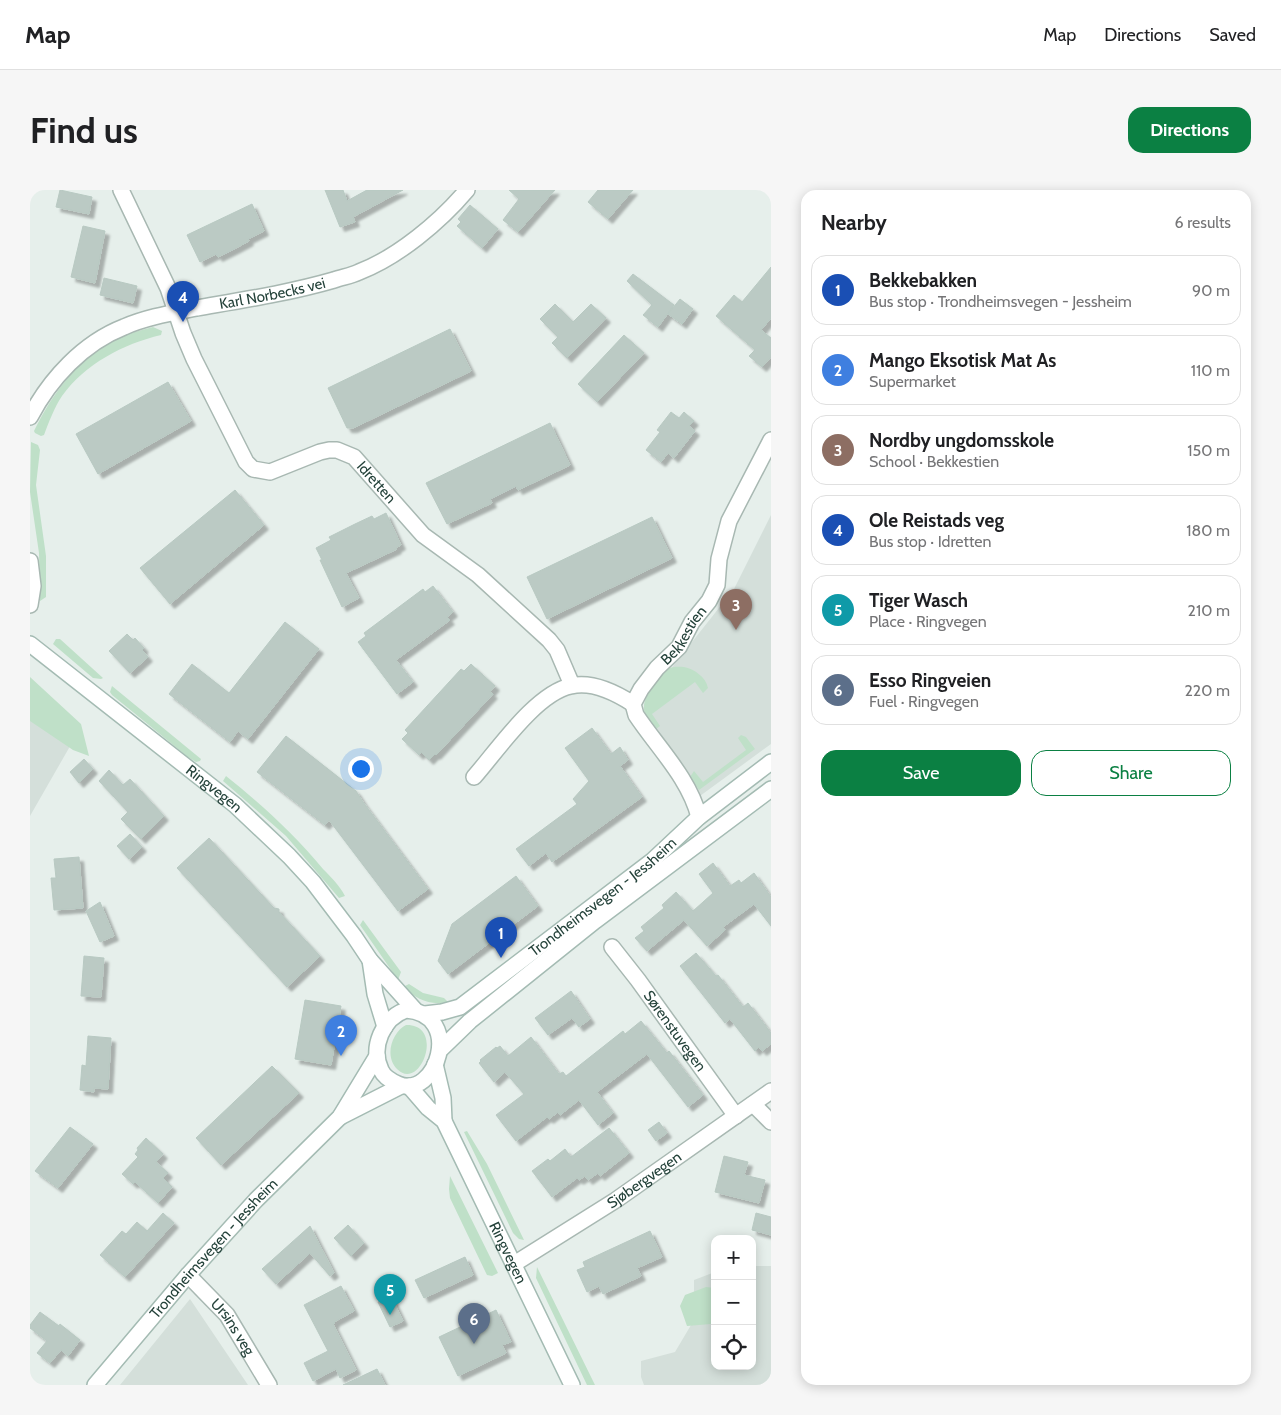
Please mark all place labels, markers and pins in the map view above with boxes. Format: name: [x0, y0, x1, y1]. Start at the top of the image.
pin: 4: [167, 281, 199, 322]
pin: 3: [720, 589, 752, 630]
pin: 1: [485, 917, 517, 958]
pin: 2: [325, 1015, 357, 1056]
pin: 5: [374, 1274, 406, 1315]
pin: 6: [458, 1303, 490, 1344]

